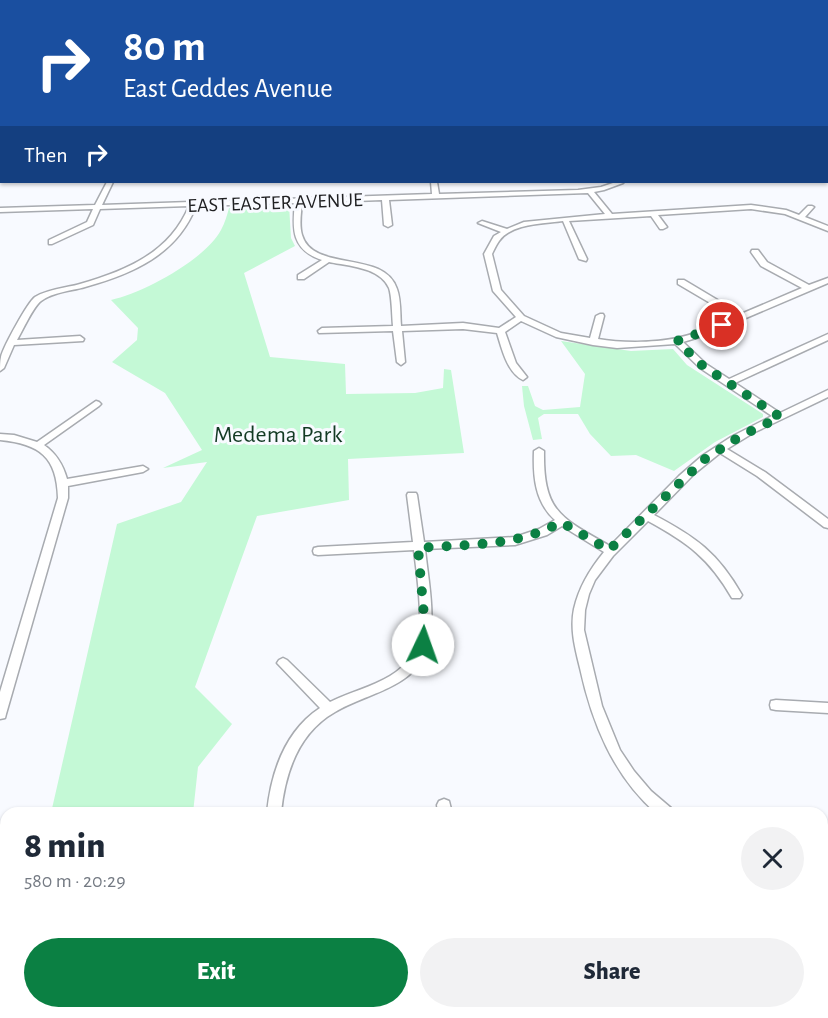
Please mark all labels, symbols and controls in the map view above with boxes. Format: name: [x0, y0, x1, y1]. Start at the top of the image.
icon: right: [24, 24, 102, 102]
text: 80 m: [123, 26, 206, 68]
text: East Geddes Avenue: [123, 75, 333, 102]
icon: right: [80, 138, 113, 171]
text: Then: [24, 144, 68, 166]
street label: EAST EASTER AVENUE: [187, 190, 363, 216]
pin: [696, 299, 747, 350]
icon: arrive: [705, 308, 738, 341]
park label: Medema Park: [214, 423, 342, 447]
position arrow: [391, 613, 455, 677]
button: close: [741, 827, 804, 890]
text: 8 min: [24, 828, 105, 864]
text: 580 m · 20:29: [24, 871, 126, 891]
button: Exit: [24, 938, 408, 1007]
button: Share: [420, 938, 804, 1007]

